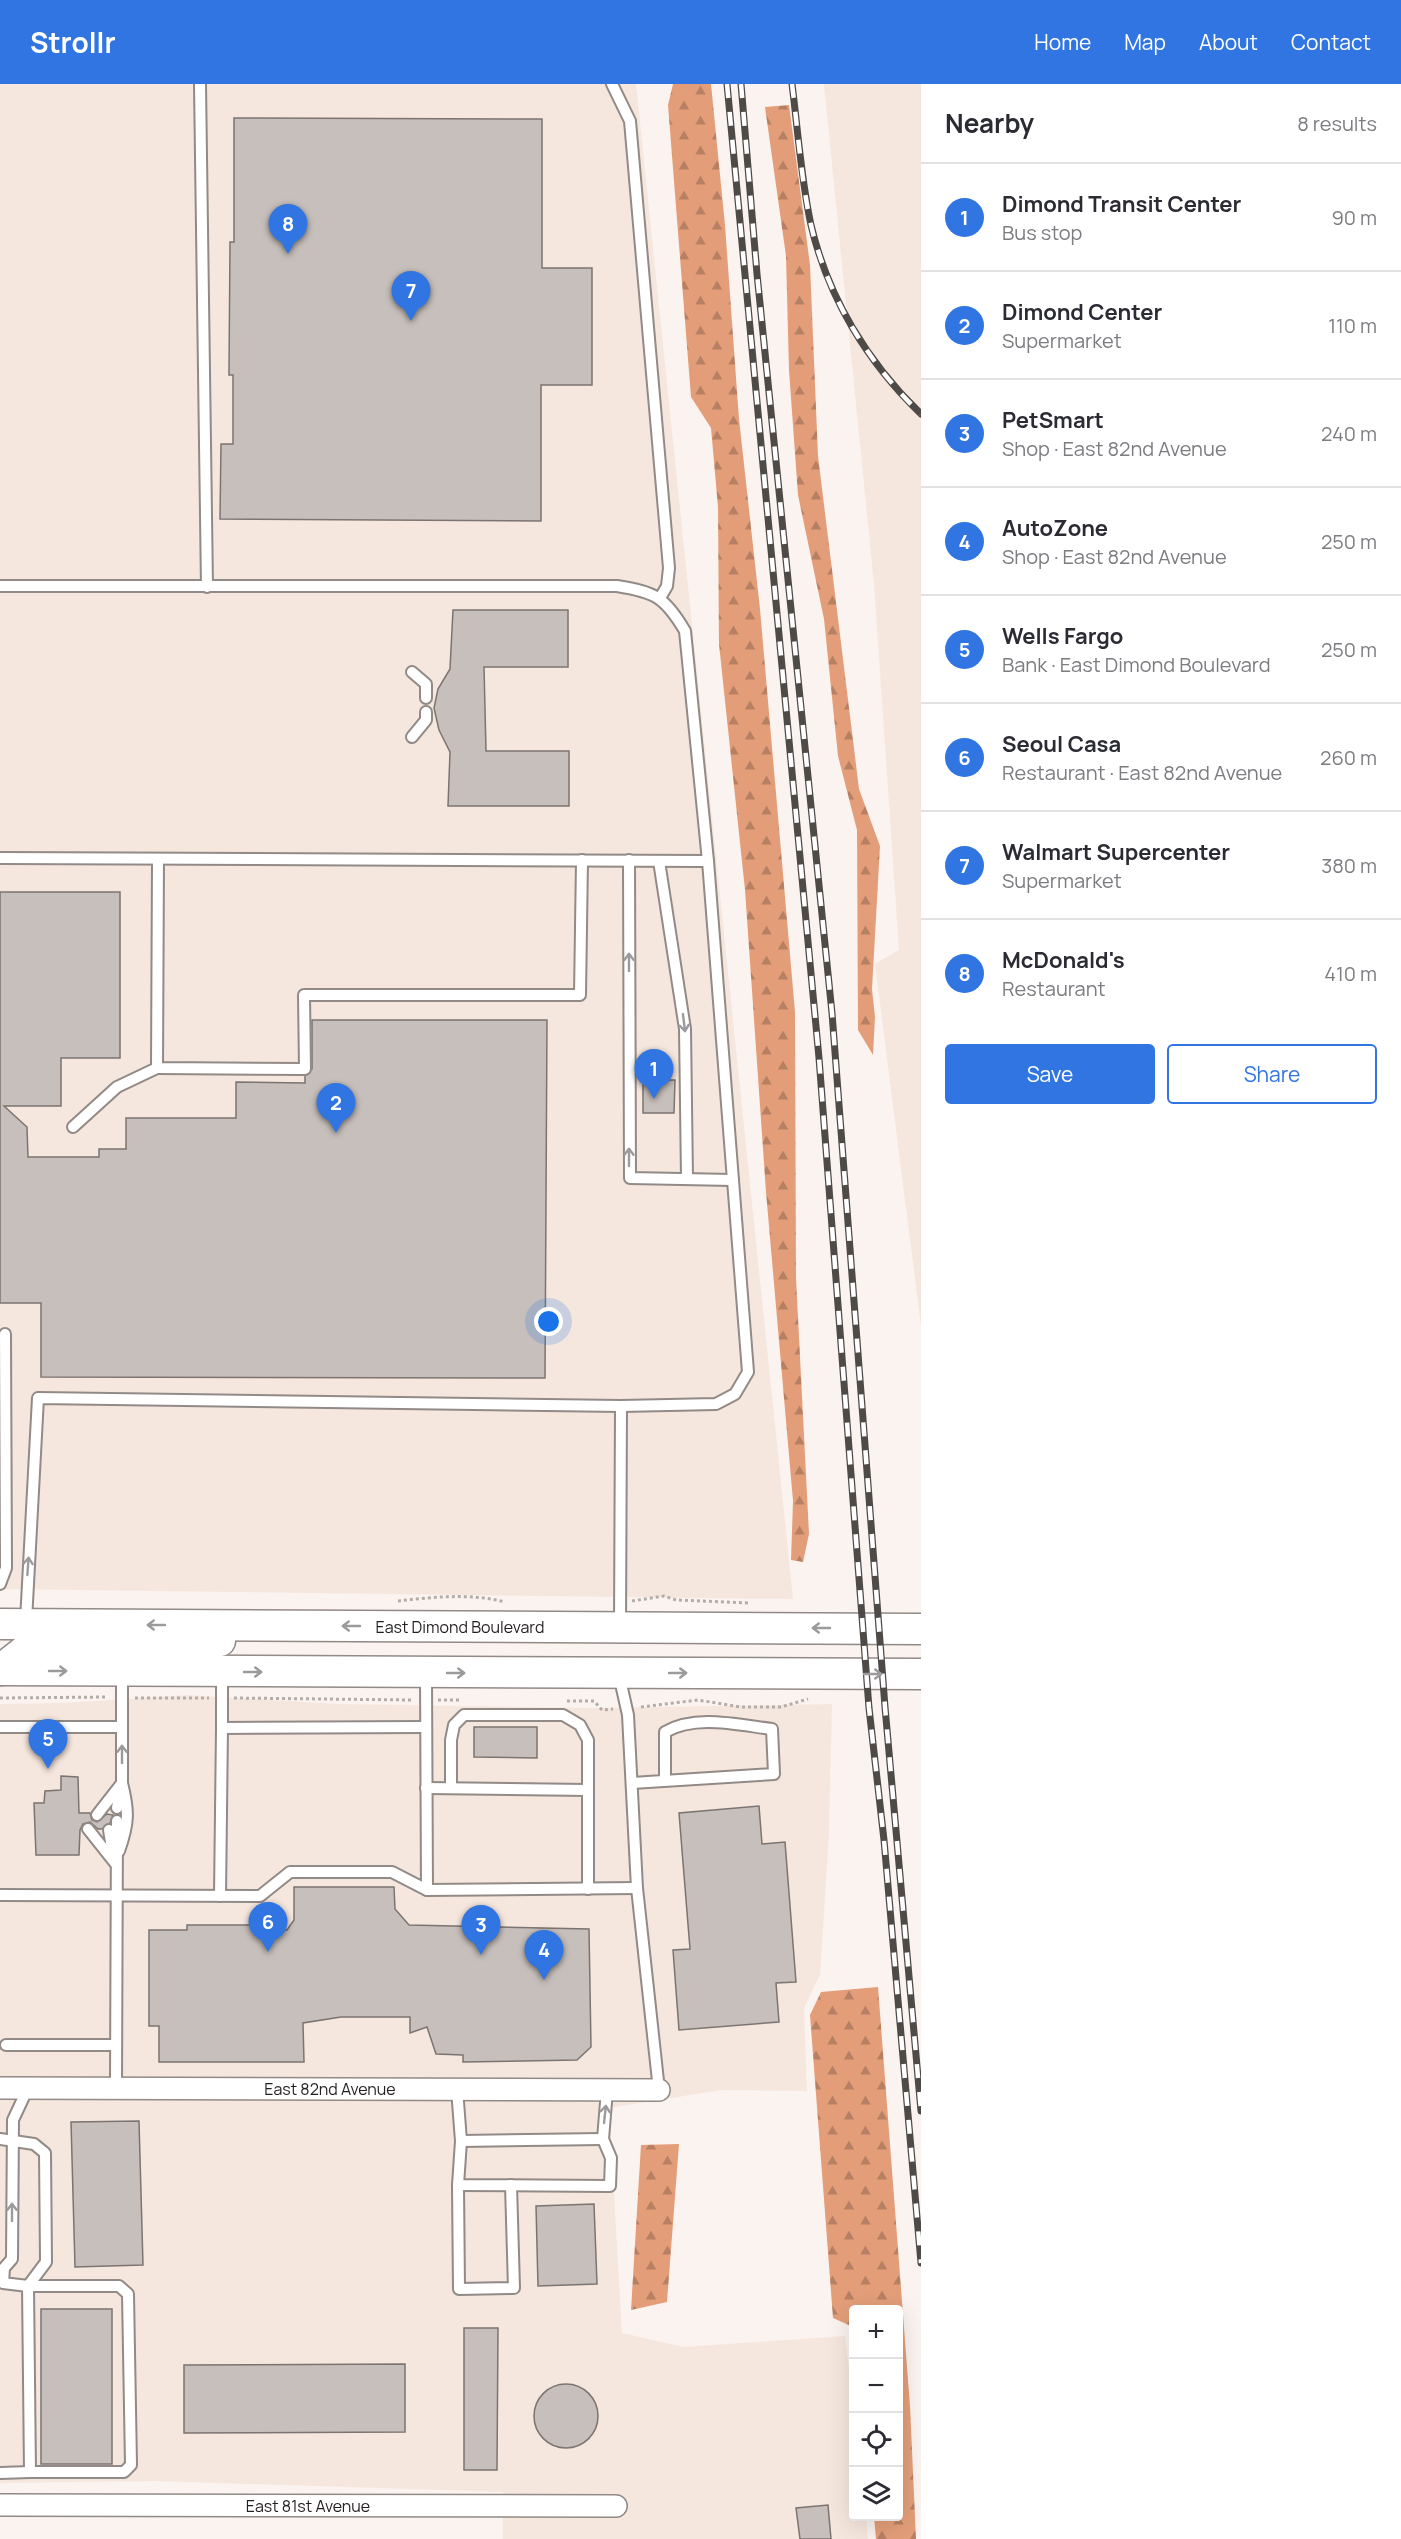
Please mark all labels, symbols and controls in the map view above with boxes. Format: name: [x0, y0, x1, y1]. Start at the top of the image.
text: Strollr: [30, 23, 116, 61]
text: Home: [1034, 28, 1091, 56]
text: Map: [1124, 28, 1166, 56]
text: About: [1199, 28, 1258, 56]
text: Contact: [1291, 28, 1371, 56]
text: Nearby: [945, 105, 1034, 141]
text: 8 results: [1297, 110, 1377, 137]
text: Dimond Transit Center: [1002, 189, 1241, 219]
pin: 8: [268, 204, 308, 254]
text: 1: [960, 204, 969, 231]
text: 90 m: [1331, 204, 1377, 231]
text: Bus stop: [1002, 219, 1082, 246]
pin: 7: [392, 272, 430, 321]
text: Dimond Center: [1002, 297, 1162, 327]
text: 2: [959, 312, 970, 339]
text: 110 m: [1328, 312, 1377, 339]
text: Supermarket: [1002, 327, 1122, 354]
text: PetSmart: [1002, 405, 1104, 435]
text: 3: [959, 420, 970, 447]
text: 240 m: [1321, 420, 1377, 447]
text: Shop · East 82nd Avenue: [1002, 435, 1227, 462]
text: AutoZone: [1002, 513, 1108, 543]
text: 4: [958, 528, 971, 555]
text: 250 m: [1321, 528, 1377, 555]
text: Shop · East 82nd Avenue: [1002, 543, 1227, 570]
text: Wells Fargo: [1002, 621, 1123, 651]
text: 5: [959, 636, 970, 663]
text: 250 m: [1321, 636, 1377, 663]
text: Bank · East Dimond Boulevard: [1002, 651, 1271, 678]
text: Seoul Casa: [1002, 729, 1121, 759]
text: 6: [958, 744, 971, 771]
text: 260 m: [1320, 744, 1377, 771]
text: Restaurant · East 82nd Avenue: [1002, 759, 1282, 786]
text: Walmart Supercenter: [1002, 837, 1230, 867]
text: 7: [959, 852, 970, 879]
text: 380 m: [1321, 852, 1377, 879]
text: Supermarket: [1002, 867, 1122, 894]
text: McDonald's: [1002, 945, 1125, 975]
one-way arrow: [623, 952, 635, 972]
text: 8: [958, 960, 971, 987]
text: 410 m: [1324, 960, 1377, 987]
text: Restaurant: [1002, 975, 1106, 1002]
one-way arrow: [679, 1012, 690, 1032]
button: Save: [945, 1044, 1155, 1104]
button: Share: [1167, 1044, 1377, 1104]
pin: 1: [634, 1050, 674, 1099]
pin: 2: [316, 1084, 356, 1133]
one-way arrow: [623, 1147, 635, 1167]
your location: [534, 1307, 563, 1336]
one-way arrow: [23, 1557, 34, 1577]
street label: East Dimond Boulevard: [376, 1616, 544, 1638]
one-way arrow: [147, 1619, 167, 1631]
one-way arrow: [342, 1620, 362, 1632]
one-way arrow: [811, 1622, 831, 1634]
one-way arrow: [48, 1665, 68, 1677]
one-way arrow: [243, 1666, 263, 1677]
one-way arrow: [446, 1667, 466, 1679]
one-way arrow: [667, 1667, 687, 1679]
one-way arrow: [862, 1668, 882, 1680]
pin: 5: [28, 1720, 68, 1769]
one-way arrow: [116, 1745, 128, 1765]
pin: 6: [248, 1902, 288, 1952]
pin: 3: [462, 1906, 500, 1955]
pin: 4: [524, 1930, 564, 1980]
street label: East 82nd Avenue: [264, 2078, 396, 2100]
one-way arrow: [600, 2105, 611, 2125]
one-way arrow: [6, 2203, 18, 2223]
map controls: [849, 2305, 903, 2521]
button: +: [849, 2305, 903, 2359]
button: −: [849, 2359, 903, 2413]
button: locate: [849, 2413, 903, 2467]
button: layers: [849, 2467, 903, 2521]
street label: East 81st Avenue: [246, 2495, 370, 2517]

